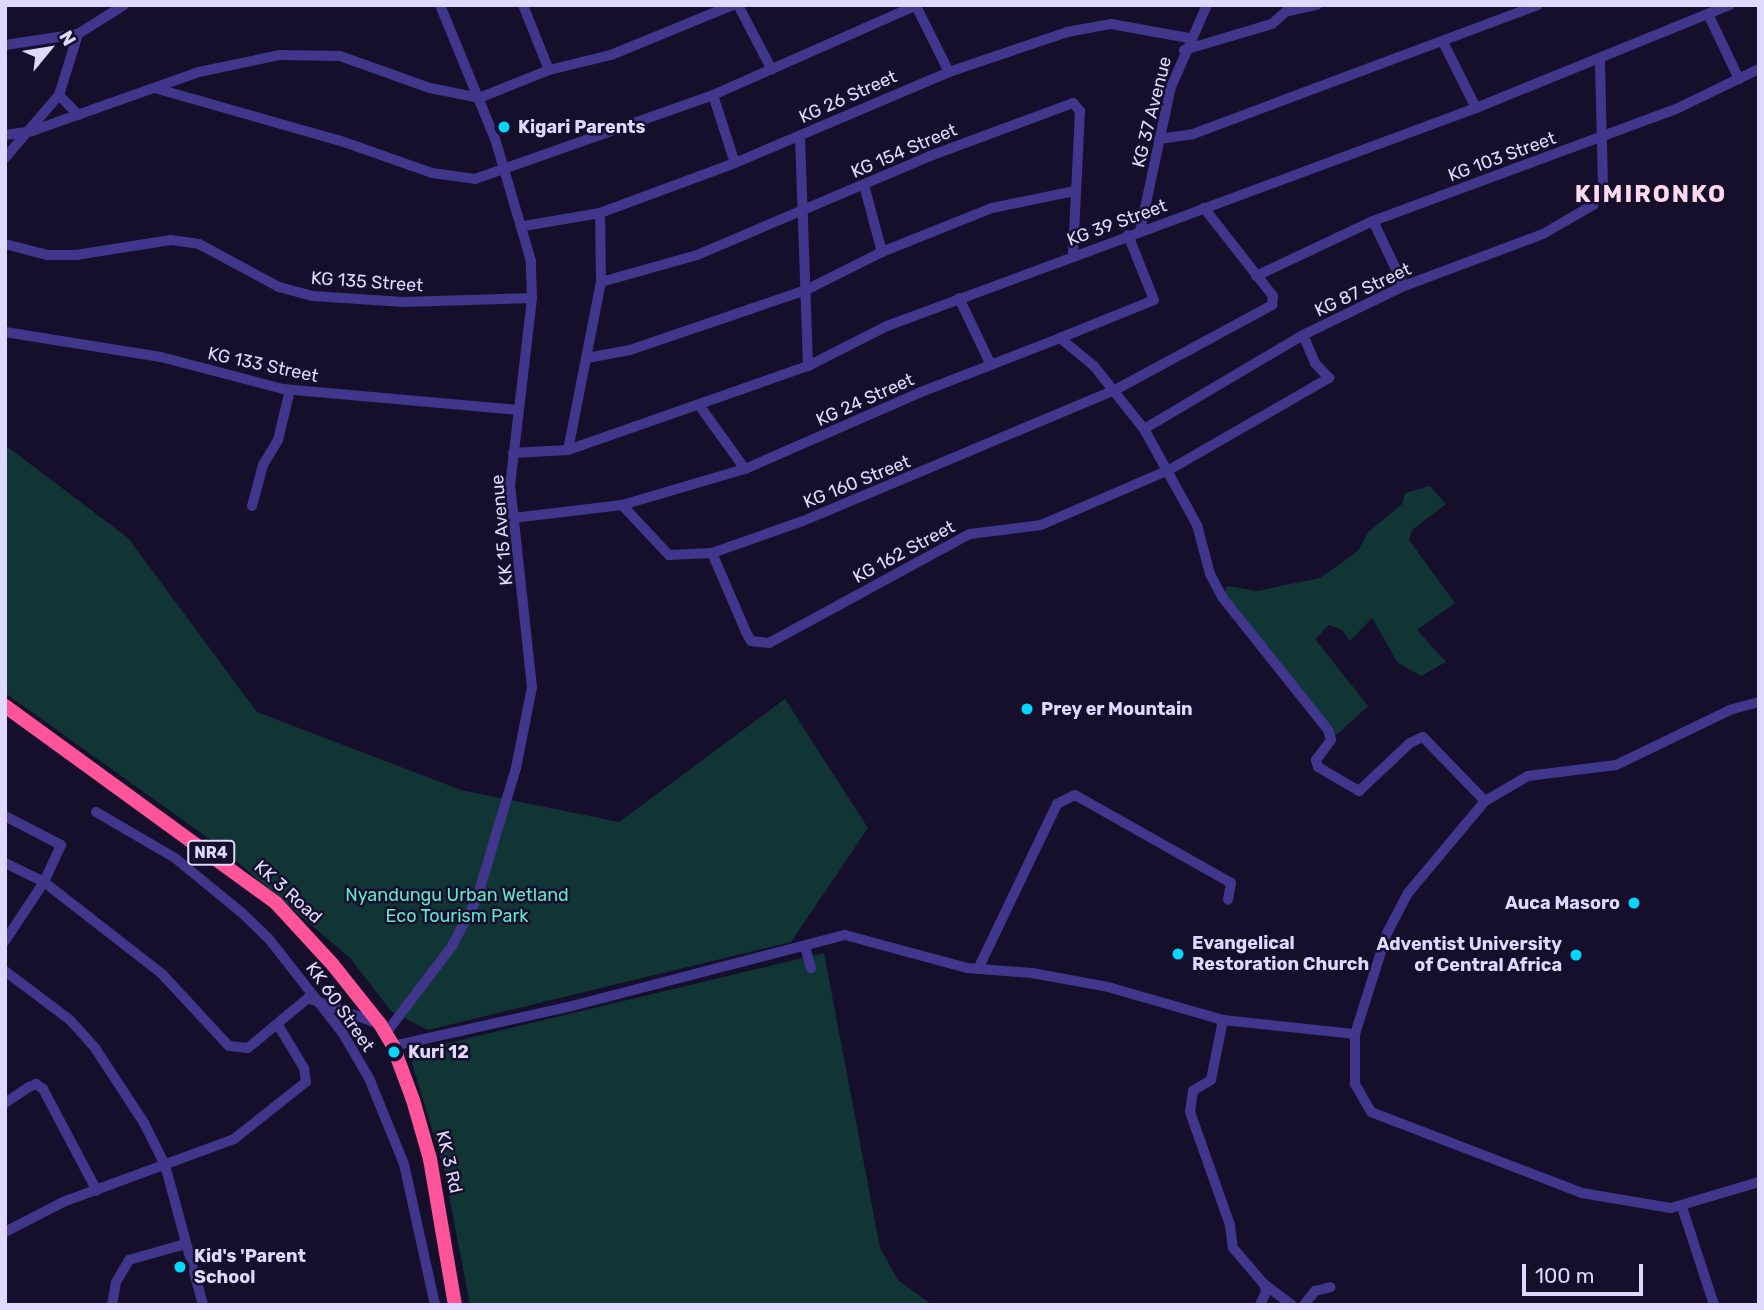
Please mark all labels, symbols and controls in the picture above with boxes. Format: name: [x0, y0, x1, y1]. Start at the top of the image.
north arrow: [14, 14, 84, 84]
text: N: [54, 27, 81, 50]
street label: KG 37 Avenue: [1128, 54, 1176, 170]
street label: KG 26 Street: [796, 66, 900, 128]
place label: Kigari Parents: [518, 116, 645, 138]
marker: Kigari Parents: [496, 119, 512, 135]
street label: KG 154 Street: [848, 119, 960, 183]
street label: KG 103 Street: [1445, 127, 1559, 187]
district label: KIMIRONKO: [1576, 181, 1726, 209]
street label: KG 39 Street: [1064, 195, 1170, 251]
street label: KG 87 Street: [1311, 258, 1415, 322]
street label: KG 135 Street: [310, 267, 424, 297]
street label: KG 133 Street: [206, 343, 320, 387]
street label: KG 24 Street: [813, 369, 917, 431]
street label: KG 160 Street: [800, 451, 914, 513]
street label: KK 15 Avenue: [486, 473, 518, 587]
street label: KG 162 Street: [849, 516, 959, 588]
place label: Prey er Mountain: [1041, 698, 1193, 720]
marker: Prey er Mountain: [1019, 701, 1035, 717]
road number: NR4: [186, 840, 235, 866]
street label: KK 3 Road: [250, 856, 326, 928]
park label: Nyandungu Urban Wetland Eco Tourism Park: [345, 885, 569, 928]
place label: Auca Masoro: [1505, 892, 1620, 914]
marker: Auca Masoro: [1626, 895, 1642, 911]
place label: Evangelical Restoration Church: [1192, 933, 1369, 976]
place label: Adventist University of Central Africa: [1376, 934, 1562, 976]
marker: Evangelical Restoration Church: [1170, 946, 1186, 962]
marker: Adventist University of Central Africa: [1568, 947, 1584, 963]
street label: KK 60 Street: [301, 958, 379, 1056]
place label: Kuri 12: [408, 1041, 469, 1063]
marker: Kuri 12: [386, 1044, 402, 1060]
street label: KK 3 Rd: [431, 1129, 467, 1195]
place label: Kid's 'Parent School: [194, 1246, 306, 1288]
scale bar: [1526, 1250, 1647, 1294]
marker: Kid's 'Parent School: [172, 1259, 188, 1275]
text: 100 m: [1535, 1263, 1594, 1288]

